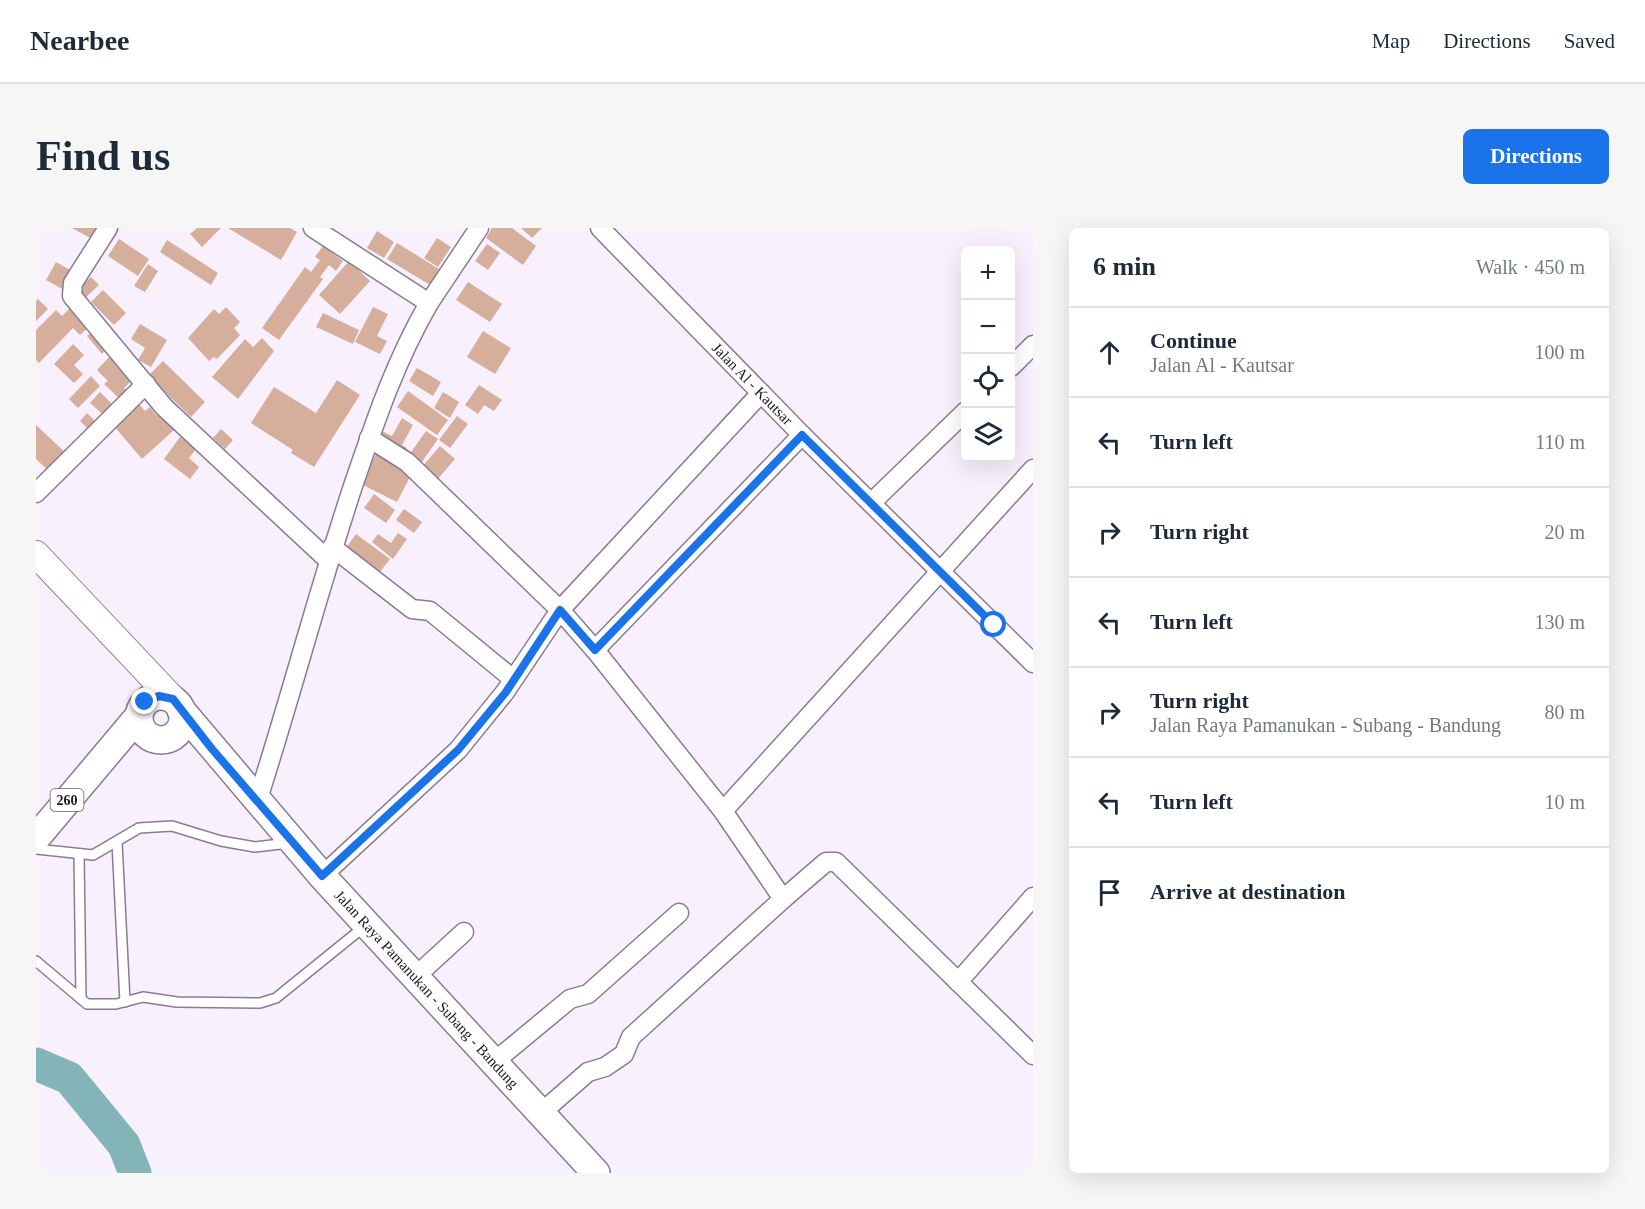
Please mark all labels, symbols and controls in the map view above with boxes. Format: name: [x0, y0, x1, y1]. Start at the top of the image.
text: Nearbee: [30, 25, 130, 56]
text: Map: [1372, 29, 1410, 53]
text: Directions: [1443, 29, 1531, 53]
text: Saved: [1564, 29, 1615, 53]
button: Directions: [1463, 129, 1609, 184]
text: Find us: [36, 133, 170, 179]
map controls: [961, 246, 1015, 462]
button: +: [961, 246, 1015, 300]
text: 6 min: [1093, 252, 1156, 281]
text: Walk · 450 m: [1476, 256, 1585, 278]
button: −: [961, 300, 1015, 354]
text: Continue: [1150, 328, 1237, 353]
icon: ahead: [1093, 336, 1126, 369]
street label: Jalan Al - Kautsar: [709, 340, 796, 428]
text: 100 m: [1534, 341, 1585, 363]
button: locate: [961, 354, 1015, 408]
text: Jalan Al - Kautsar: [1150, 354, 1294, 376]
button: layers: [961, 408, 1015, 462]
icon: left: [1093, 426, 1126, 459]
text: Turn left: [1150, 429, 1233, 454]
text: 110 m: [1535, 431, 1585, 453]
icon: right: [1093, 516, 1126, 549]
text: Turn right: [1150, 519, 1249, 544]
text: 20 m: [1544, 521, 1585, 543]
icon: left: [1093, 606, 1126, 639]
text: Turn left: [1150, 609, 1233, 634]
route start: [980, 611, 1006, 637]
text: 130 m: [1534, 611, 1585, 633]
route end: [131, 688, 157, 714]
text: Turn right: [1150, 688, 1249, 713]
icon: right: [1093, 696, 1126, 729]
text: 80 m: [1544, 701, 1585, 723]
text: Jalan Raya Pamanukan - Subang - Bandung: [1150, 714, 1501, 736]
icon: left: [1093, 786, 1126, 819]
road number: 260: [51, 789, 84, 811]
text: Turn left: [1150, 789, 1233, 814]
text: 10 m: [1544, 791, 1585, 813]
icon: arrive: [1093, 876, 1126, 909]
text: Arrive at destination: [1150, 879, 1346, 904]
street label: Jalan Raya Pamanukan - Subang - Bandung: [331, 887, 522, 1092]

